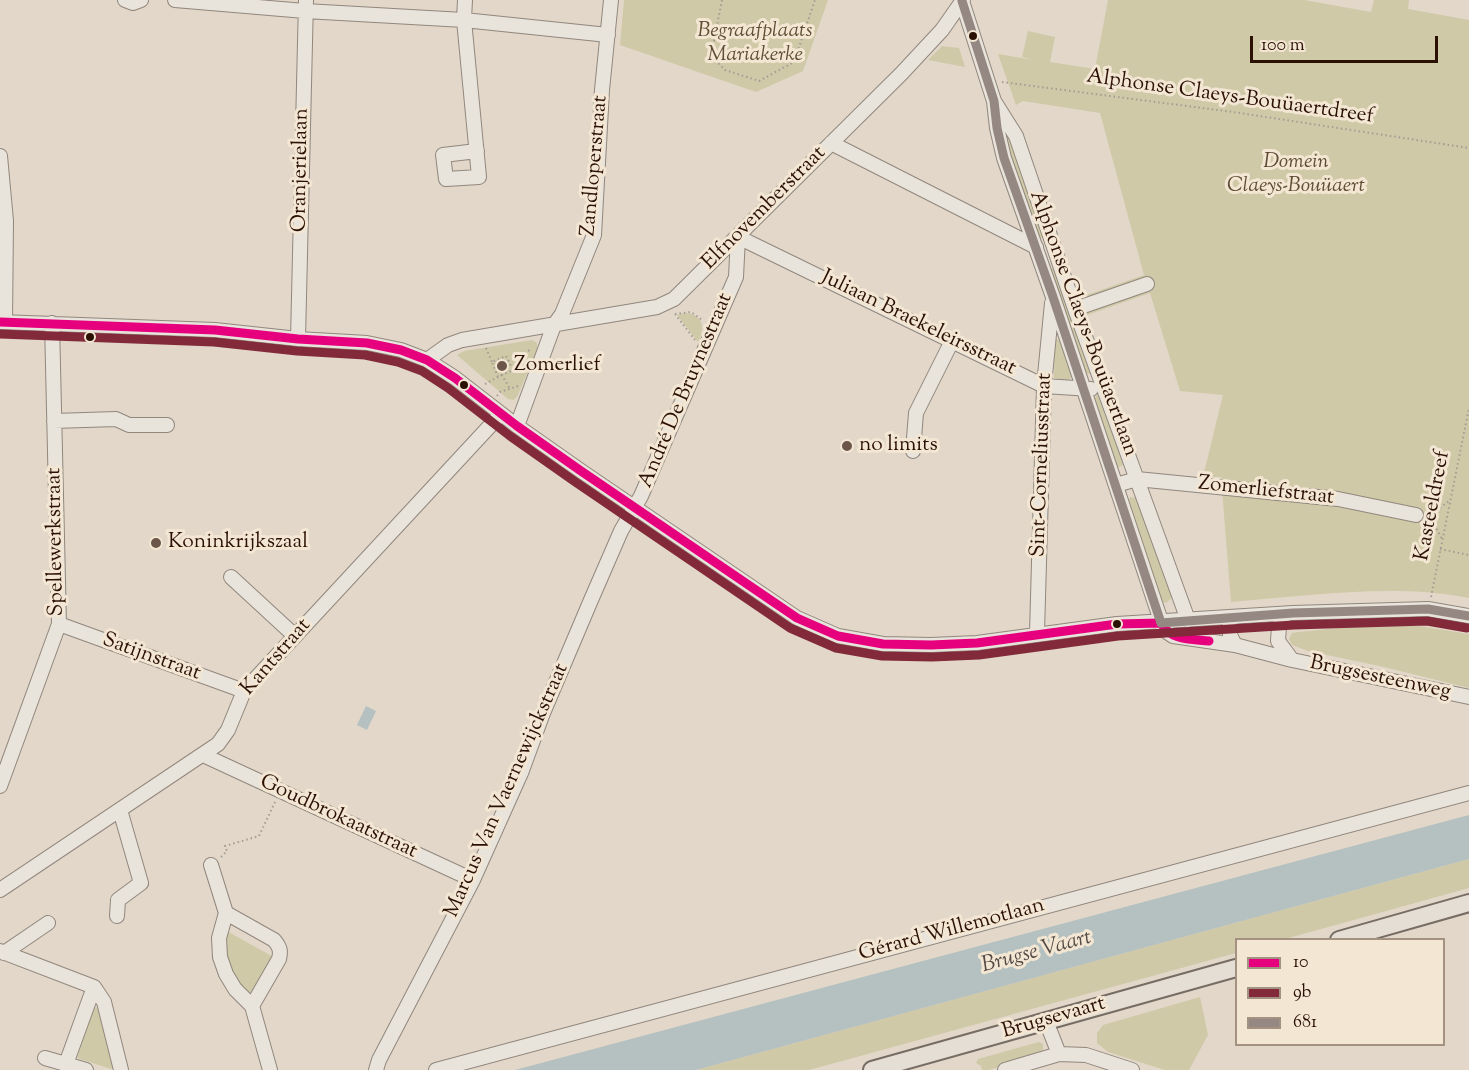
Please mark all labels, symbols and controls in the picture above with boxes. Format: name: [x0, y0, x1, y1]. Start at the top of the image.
park label: Begraafplaats Mariakerke: [698, 19, 812, 69]
scale bar: [1253, 24, 1440, 62]
unlabelled marker: [967, 30, 979, 42]
text: 100 m: [1261, 33, 1305, 59]
street label: Alphonse Claeys-Bouüaertdreef: [1085, 65, 1375, 131]
street label: Zandloperstraat: [577, 94, 615, 238]
street label: Oranjerielaan: [288, 108, 316, 232]
street label: Elfnovemberstraat: [698, 142, 832, 276]
park label: Domein Claeys-Bouüaert: [1227, 150, 1365, 200]
street label: Alphonse Claeys-Bouüaertlaan: [1022, 188, 1142, 460]
street label: Juliaan Braekeleirsstraat: [816, 266, 1020, 382]
street label: André De Bruynestraat: [635, 290, 739, 492]
unlabelled marker: [84, 331, 96, 343]
place label: Zomerlief: [514, 353, 601, 379]
marker: Zomerlief: [495, 359, 509, 373]
street label: Sint-Corneliusstraat: [1027, 372, 1059, 558]
unlabelled marker: [458, 379, 470, 391]
place label: no limits: [859, 433, 938, 459]
marker: no limits: [840, 439, 854, 453]
street label: Kasteeldreef: [1411, 449, 1457, 563]
street label: Spellewerkstraat: [43, 468, 71, 616]
street label: Zomerliefstraat: [1197, 472, 1335, 512]
place label: Koninkrijkszaal: [168, 530, 308, 556]
marker: Koninkrijkszaal: [149, 536, 163, 550]
street label: Kantstraat: [237, 614, 317, 702]
unlabelled marker: [1111, 618, 1123, 630]
street label: Satijnstraat: [98, 629, 204, 687]
street label: Brugsesteenweg: [1307, 652, 1453, 706]
street label: Marcus Van Vaernewijckstraat: [440, 660, 576, 922]
street label: Goudbrokaatstraat: [255, 770, 421, 866]
street label: Gérard Willemotlaan: [856, 894, 1048, 968]
water label: Brugse Vaart: [979, 926, 1095, 980]
legend: [1235, 938, 1445, 1046]
text: 10: [1293, 950, 1308, 976]
text: 9b: [1293, 980, 1311, 1006]
street label: Brugsevaart: [999, 992, 1109, 1046]
text: 681: [1293, 1010, 1317, 1036]

